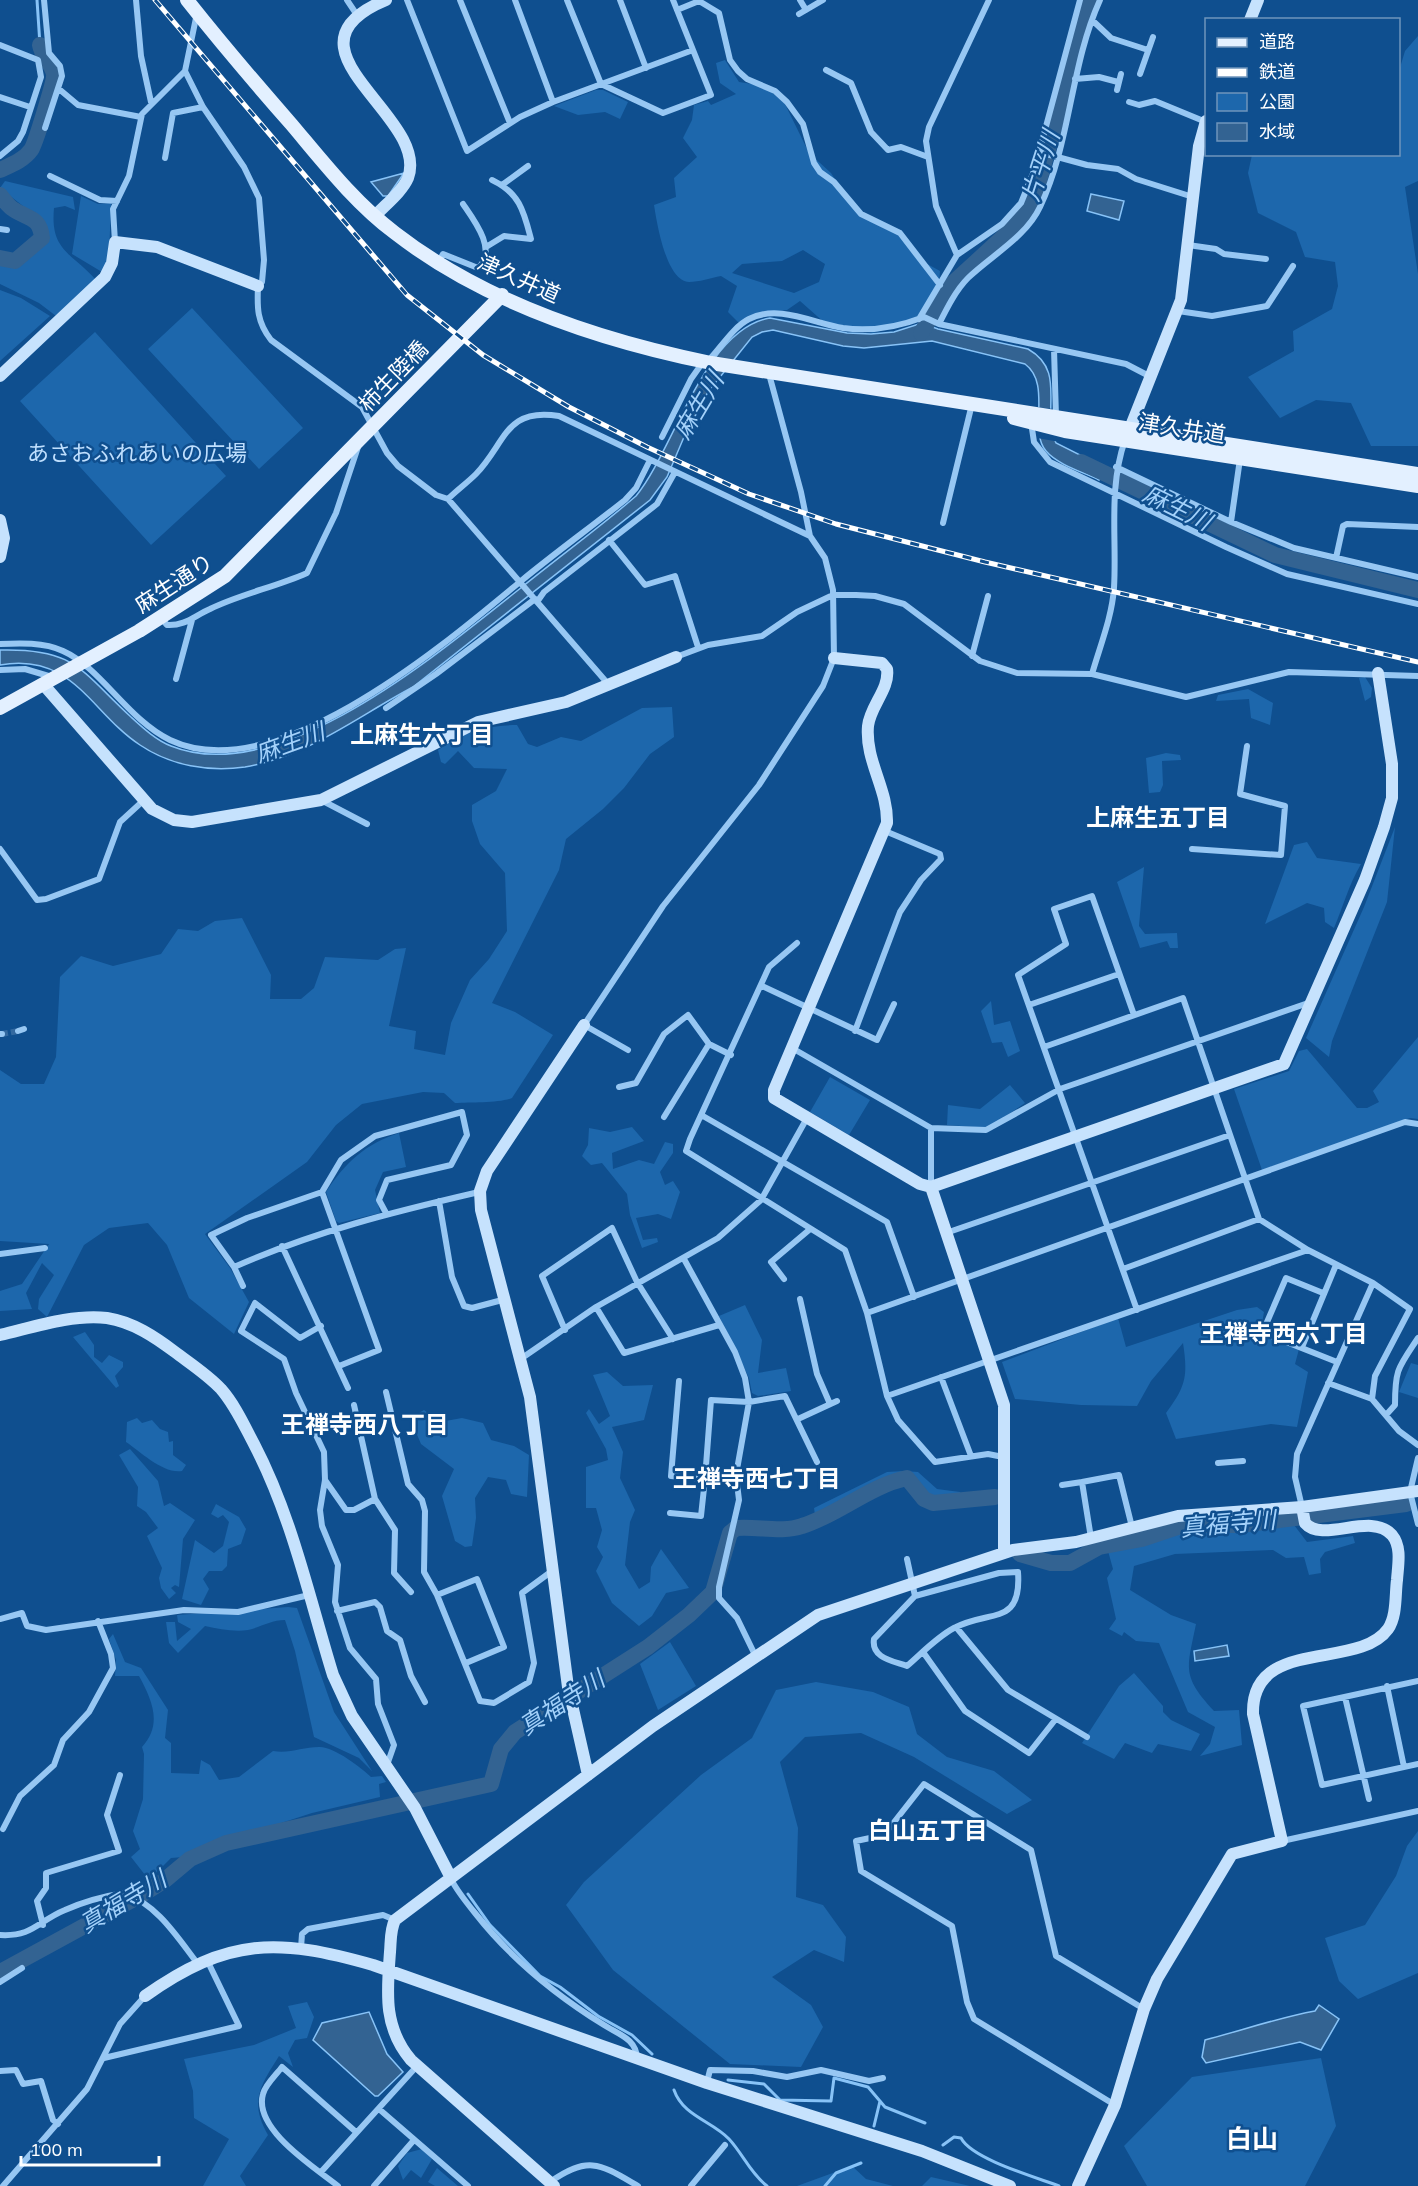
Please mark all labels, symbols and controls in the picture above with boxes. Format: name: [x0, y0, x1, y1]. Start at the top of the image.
legend: [1205, 18, 1400, 156]
text: 道路: [1259, 30, 1295, 53]
text: 鉄道: [1259, 60, 1295, 83]
text: 公園: [1259, 90, 1295, 113]
text: 水域: [1259, 120, 1295, 143]
water label: 片平川: [1015, 124, 1066, 205]
street label: 津久井道: [473, 247, 565, 309]
street label: 柿生陸橋: [352, 335, 434, 417]
water label: 麻生川: [667, 364, 731, 444]
street label: 津久井道: [1136, 407, 1228, 449]
park label: あさおふれあいの広場: [27, 439, 247, 467]
water label: 麻生川: [1139, 478, 1219, 538]
street label: 麻生通り: [129, 547, 219, 619]
water label: 麻生川: [251, 715, 331, 768]
district label: 上麻生六丁目: [350, 719, 494, 749]
district label: 上麻生五丁目: [1086, 802, 1230, 832]
district label: 王禅寺西六丁目: [1200, 1318, 1368, 1348]
district label: 王禅寺西八丁目: [281, 1409, 449, 1439]
district label: 王禅寺西七丁目: [673, 1463, 841, 1493]
water label: 真福寺川: [1179, 1504, 1280, 1542]
water label: 真福寺川: [513, 1662, 612, 1741]
district label: 白山五丁目: [868, 1815, 988, 1845]
water label: 真福寺川: [74, 1862, 174, 1939]
district label: 白山: [1226, 2122, 1278, 2155]
scale bar: [21, 2129, 159, 2167]
text: 100 m: [30, 2138, 83, 2161]

